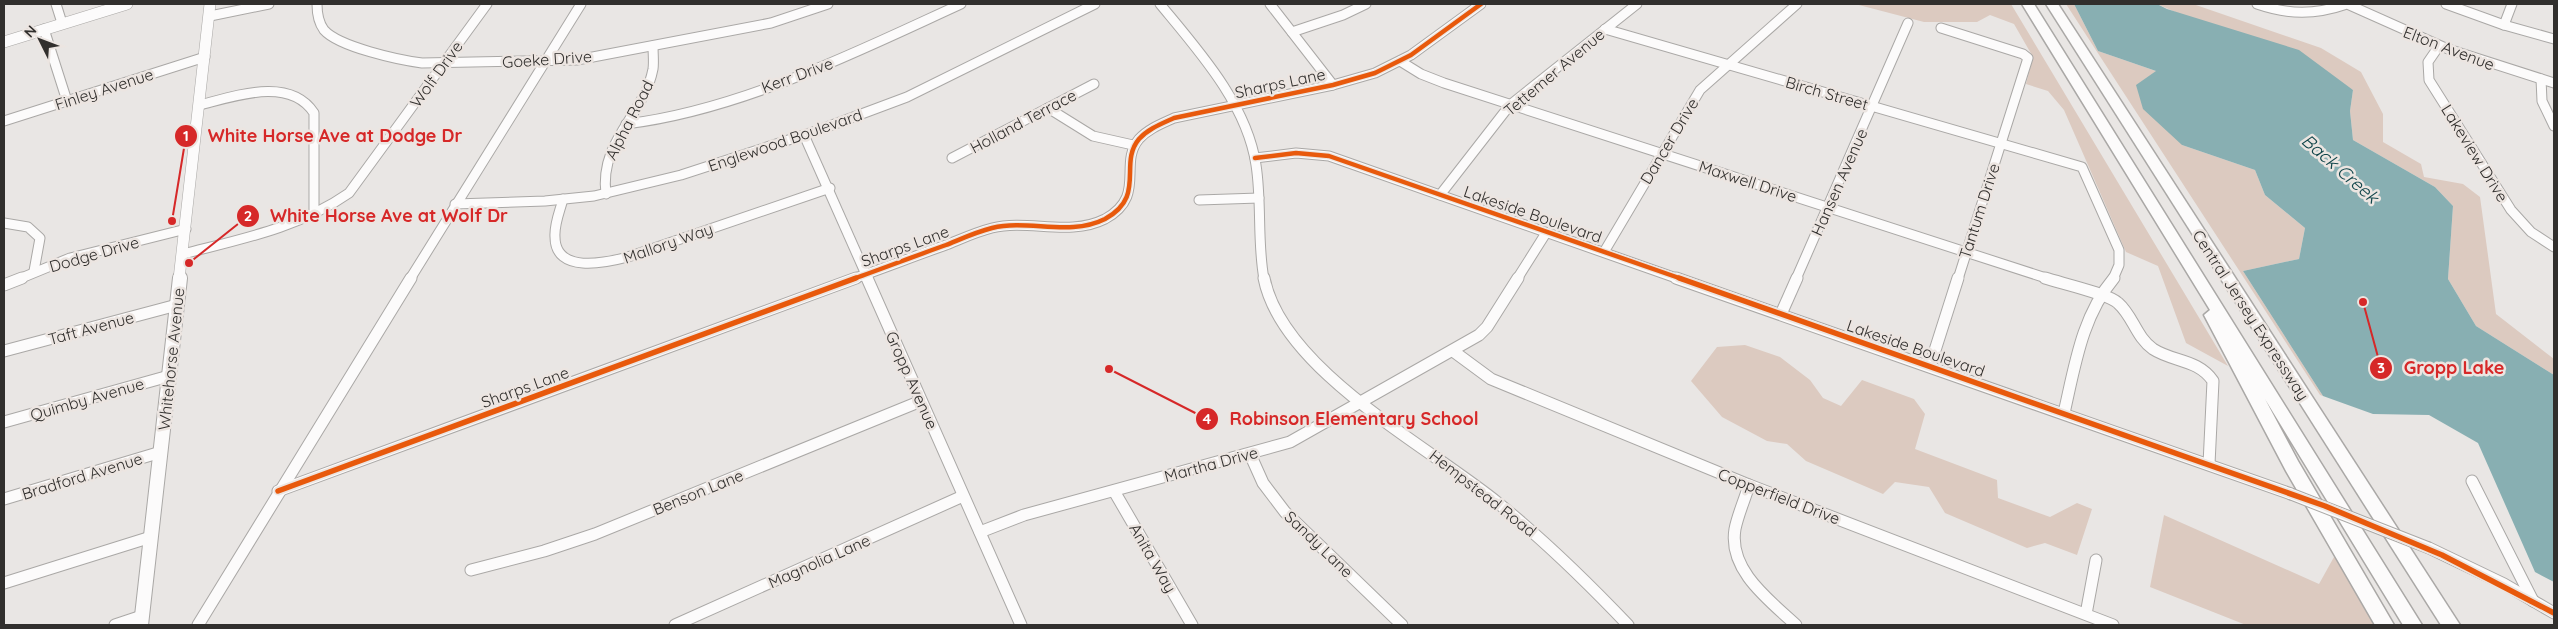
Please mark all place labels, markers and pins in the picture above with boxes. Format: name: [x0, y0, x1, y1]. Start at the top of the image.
callout: White Horse Ave at Dodge Dr: [173, 120, 473, 153]
callout: White Horse Ave at Wolf Dr: [235, 199, 518, 232]
callout: Gropp Lake: [2368, 352, 2514, 385]
callout: Robinson Elementary School: [1194, 403, 1488, 436]

